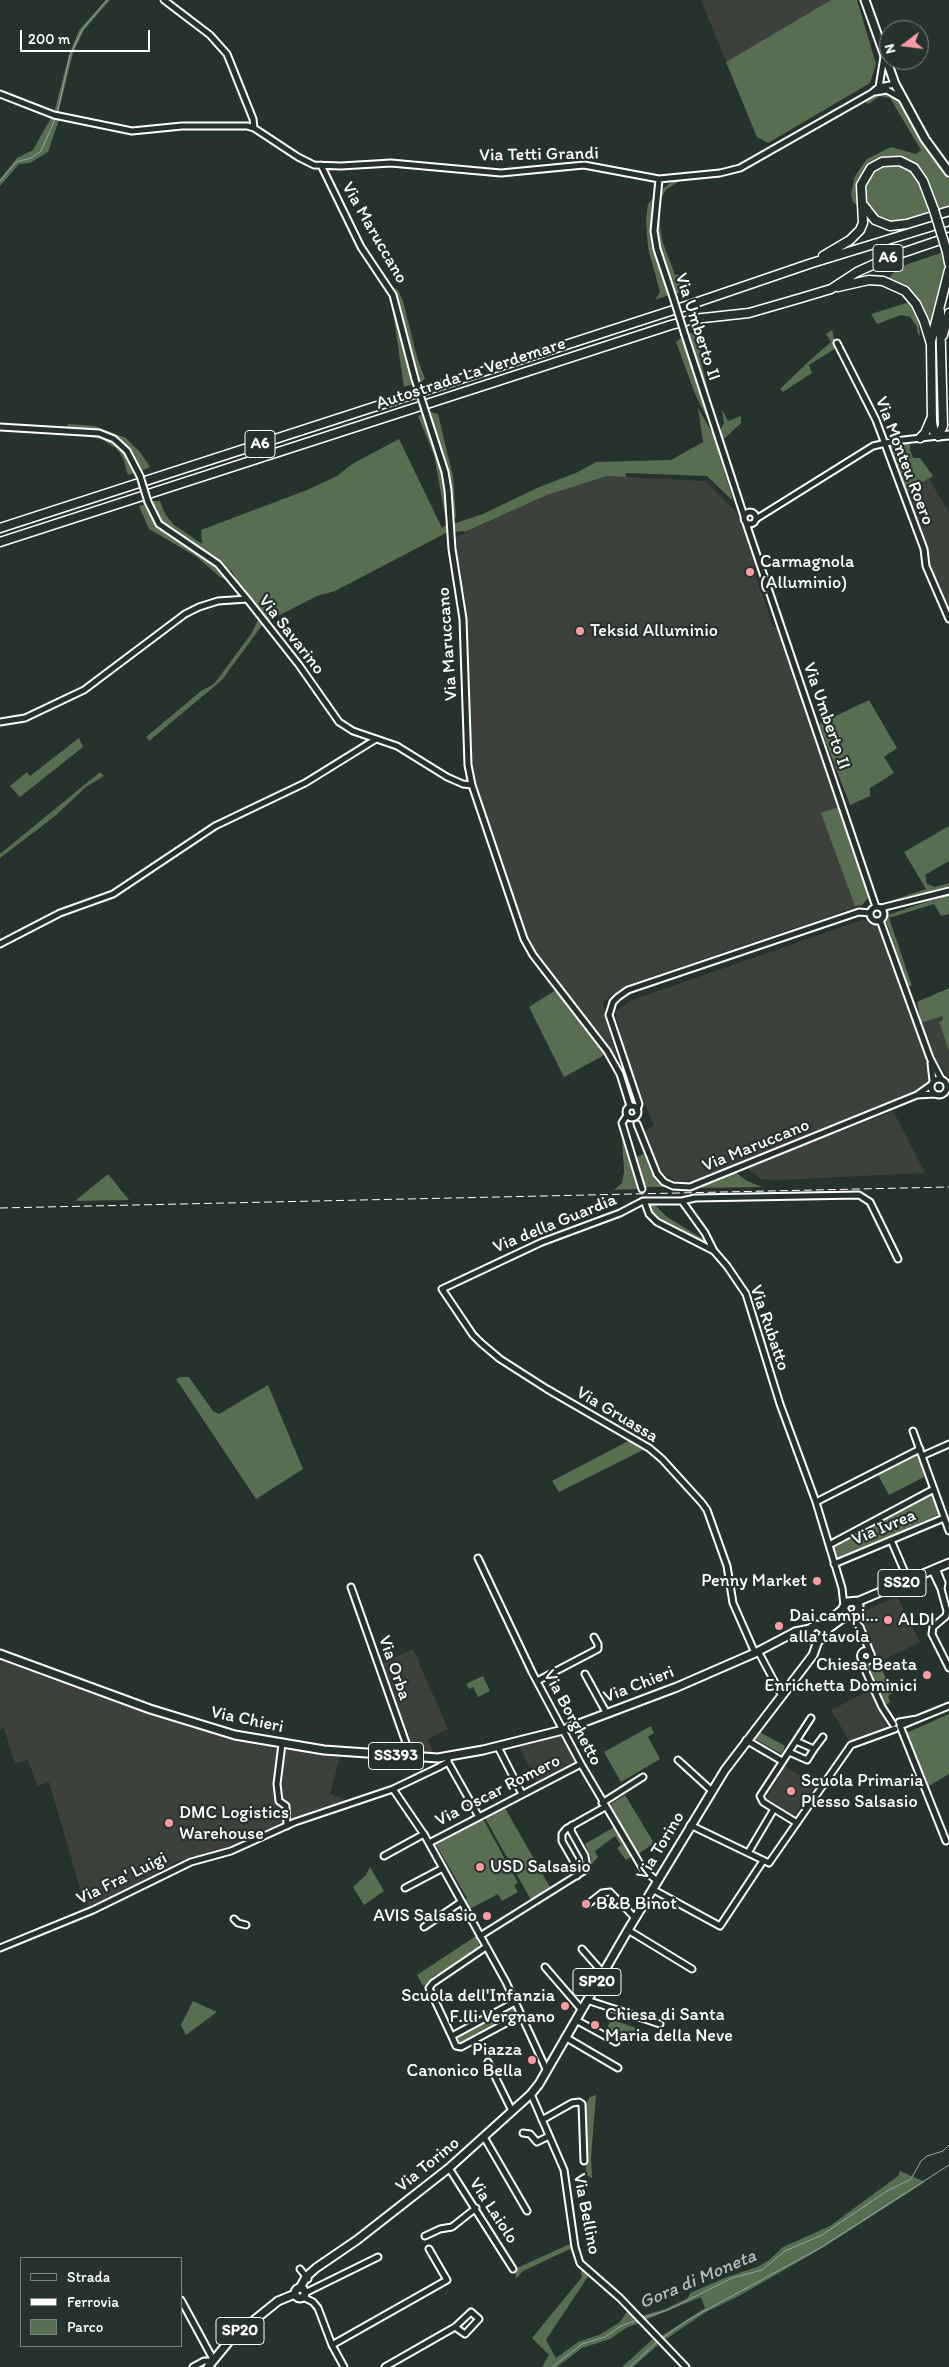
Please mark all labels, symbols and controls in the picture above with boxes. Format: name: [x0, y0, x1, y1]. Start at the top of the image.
scale bar: [22, 20, 152, 52]
north arrow: [879, 20, 929, 70]
text: 200 m: [28, 30, 70, 48]
text: N: [881, 42, 899, 56]
street label: Via Tetti Grandi: [479, 143, 599, 167]
street label: Via Maruccano: [336, 178, 412, 288]
road number: A6: [873, 244, 903, 272]
street label: Via Umberto II: [669, 271, 725, 383]
street label: Autostrada La Verdemare: [373, 333, 569, 415]
street label: Via Monteu Roero: [870, 394, 938, 528]
road number: A6: [245, 430, 275, 458]
place label: Carmagnola (Alluminio): [760, 551, 854, 594]
marker: Carmagnola (Alluminio): [744, 566, 756, 578]
street label: Via Maruccano: [433, 586, 463, 702]
street label: Via Savarino: [253, 591, 329, 679]
place label: Teksid Alluminio: [590, 620, 718, 642]
marker: Teksid Alluminio: [574, 625, 586, 637]
street label: Via Umberto II: [798, 660, 854, 772]
street label: Via Maruccano: [699, 1115, 813, 1177]
street label: Via della Guardia: [490, 1189, 620, 1259]
street label: Via Rubatto: [744, 1282, 794, 1374]
street label: Via Gruassa: [572, 1382, 662, 1448]
street label: Via Ivrea: [849, 1505, 919, 1551]
place label: Penny Market: [701, 1570, 807, 1592]
road number: SS20: [878, 1570, 926, 1596]
marker: Penny Market: [811, 1575, 823, 1587]
place label: Dai campi... alla tavola: [789, 1605, 879, 1648]
place label: ALDI: [898, 1609, 935, 1631]
marker: ALDI: [882, 1614, 894, 1626]
marker: Dai campi... alla tavola: [773, 1620, 785, 1632]
street label: Via Orba: [373, 1633, 415, 1703]
place label: Chiesa Beata Enrichetta Dominici: [765, 1654, 917, 1696]
street label: Via Chieri: [601, 1662, 677, 1708]
street label: Via Borghetto: [538, 1666, 606, 1770]
marker: Chiesa Beata Enrichetta Dominici: [921, 1669, 933, 1681]
street label: Via Chieri: [209, 1702, 285, 1738]
road number: SS393: [368, 1742, 424, 1770]
street label: Via Oscar Romero: [432, 1750, 564, 1832]
place label: Scuola Primaria Plesso Salsasio: [801, 1770, 924, 1812]
marker: Scuola Primaria Plesso Salsasio: [785, 1785, 797, 1797]
place label: DMC Logistics Warehouse: [179, 1802, 289, 1845]
street label: Via Torino: [632, 1808, 690, 1884]
marker: DMC Logistics Warehouse: [163, 1817, 175, 1829]
street label: Via Fra' Luigi: [73, 1848, 171, 1910]
place label: USD Salsasio: [490, 1856, 591, 1878]
marker: USD Salsasio: [474, 1861, 486, 1873]
place label: B&B Binot: [596, 1893, 677, 1915]
marker: B&B Binot: [580, 1898, 592, 1910]
place label: AVIS Salsasio: [373, 1905, 477, 1927]
marker: AVIS Salsasio: [481, 1910, 493, 1922]
road number: SP20: [573, 1968, 621, 1995]
place label: Scuola dell'Infanzia F.lli Vergnano: [401, 1985, 555, 2028]
marker: Scuola dell'Infanzia F.lli Vergnano: [559, 2000, 571, 2012]
place label: Chiesa di Santa Maria della Neve: [605, 2004, 733, 2046]
marker: Chiesa di Santa Maria della Neve: [589, 2019, 601, 2031]
place label: Piazza Canonico Bella: [407, 2039, 522, 2082]
marker: Piazza Canonico Bella: [526, 2054, 538, 2066]
street label: Via Torino: [392, 2133, 464, 2197]
street label: Via Bellino: [568, 2171, 604, 2257]
street label: Via Laiolo: [464, 2174, 522, 2248]
water label: Gora di Moneta: [636, 2245, 760, 2315]
legend: [20, 2257, 182, 2347]
text: Strada: [67, 2268, 110, 2286]
text: Ferrovia: [67, 2293, 119, 2311]
text: Parco: [67, 2318, 103, 2336]
road number: SP20: [216, 2318, 264, 2344]

